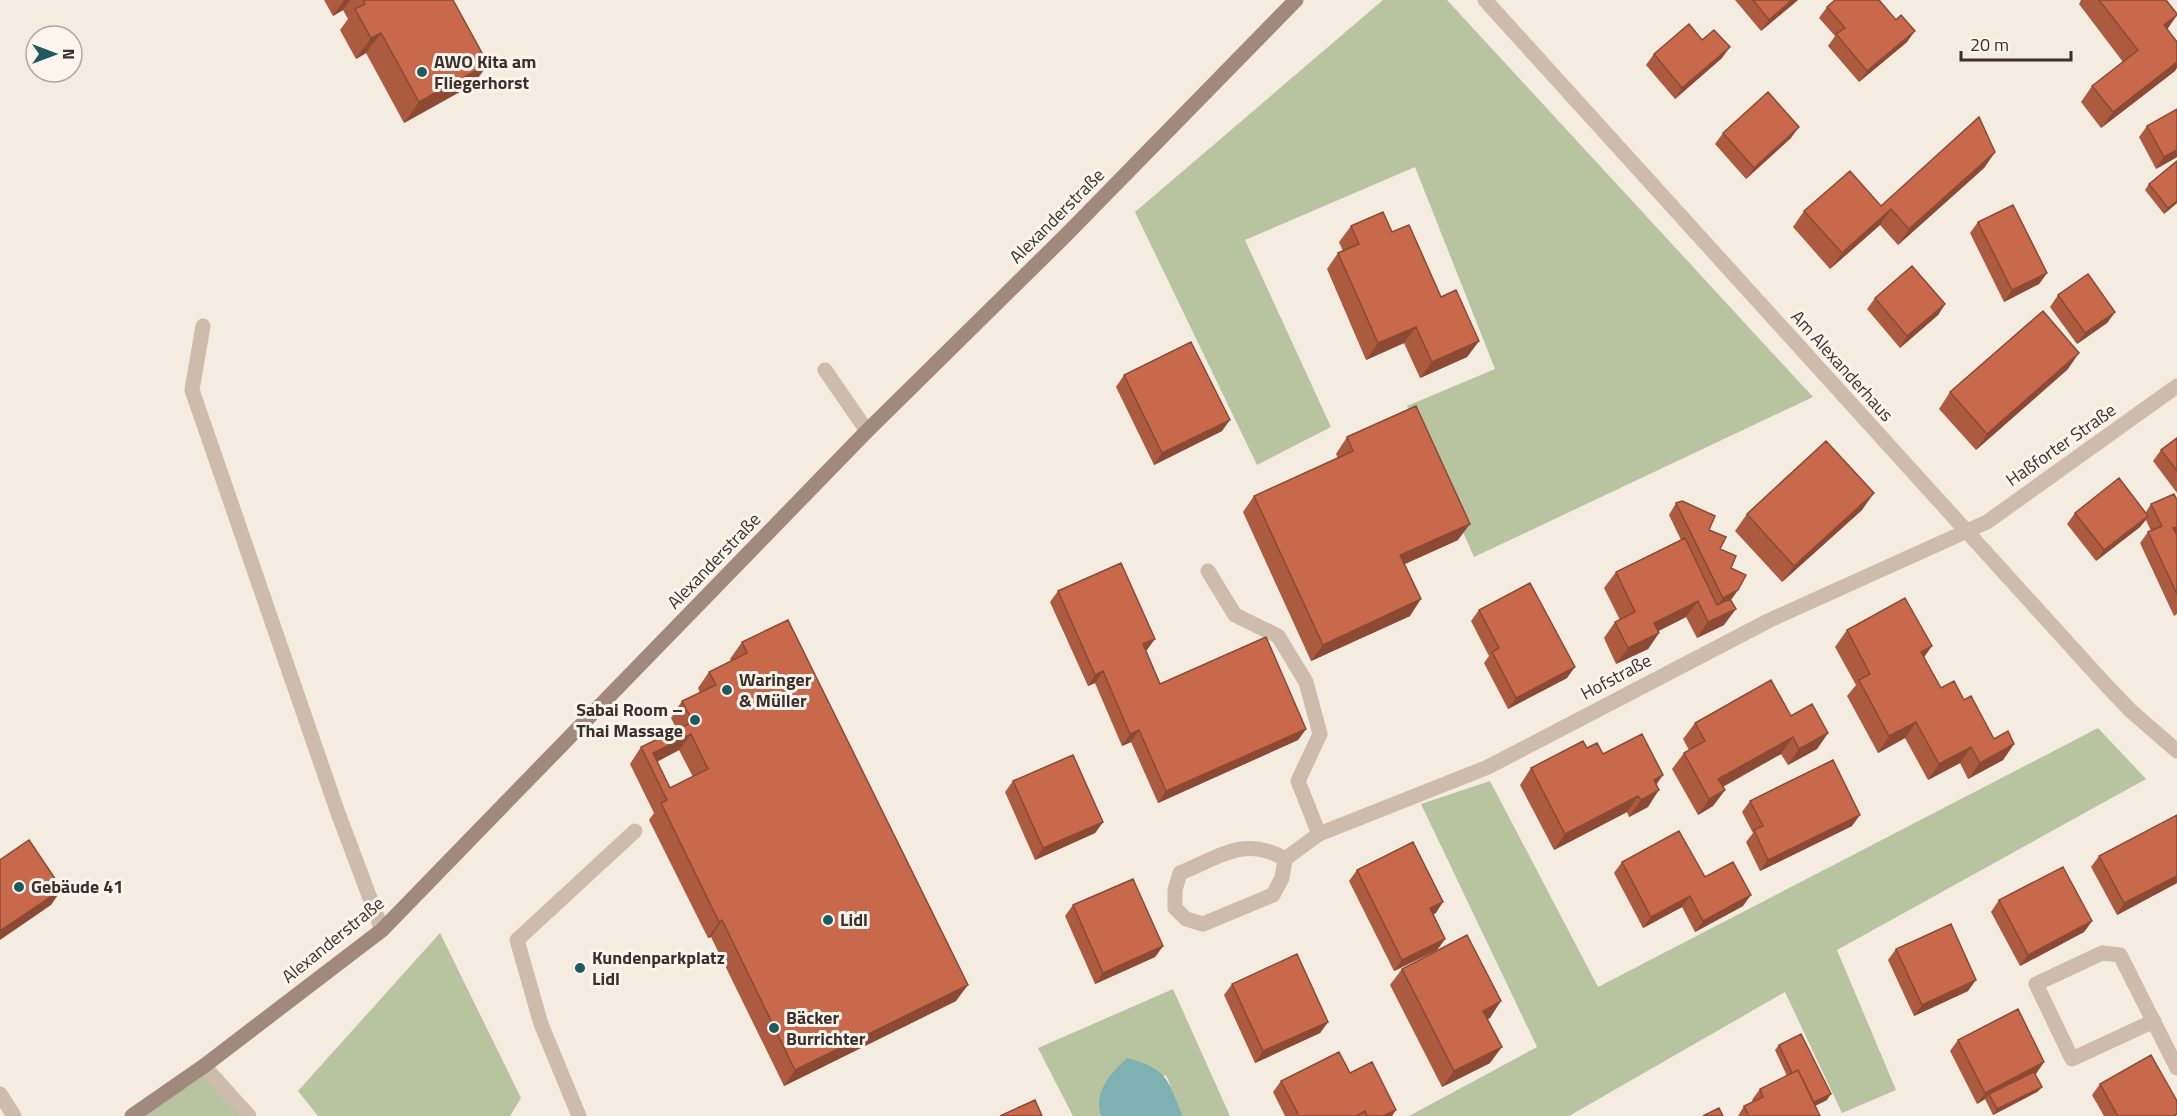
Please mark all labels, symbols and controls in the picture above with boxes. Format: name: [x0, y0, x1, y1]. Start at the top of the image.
north arrow: [24, 24, 84, 84]
scale bar: [1961, 24, 2070, 62]
text: 20 m: [1970, 31, 2009, 58]
text: N: [57, 48, 81, 60]
place label: AWO Kita am Fliegerhorst: [434, 48, 536, 96]
marker: AWO Kita am Fliegerhorst: [415, 65, 429, 79]
street label: Alexanderstraße: [1003, 162, 1110, 269]
street label: Am Alexanderhaus: [1785, 304, 1900, 427]
street label: Haßforter Straße: [2000, 397, 2121, 493]
street label: Alexanderstraße: [661, 506, 767, 615]
street label: Hofstraße: [1575, 647, 1656, 707]
place label: Waringer & Müller: [739, 666, 812, 714]
marker: Waringer & Müller: [720, 683, 734, 697]
place label: Sabai Room – Thai Massage: [576, 696, 683, 744]
marker: Sabai Room – Thai Massage: [688, 713, 702, 727]
place label: Gebäude 41: [31, 873, 123, 900]
marker: Gebäude 41: [12, 880, 26, 894]
street label: Alexanderstraße: [276, 890, 390, 989]
place label: Lidl: [840, 906, 868, 933]
marker: Lidl: [821, 913, 835, 927]
place label: Kundenparkplatz Lidl: [592, 944, 725, 992]
marker: Kundenparkplatz Lidl: [573, 961, 587, 975]
place label: Bäcker Burrichter: [786, 1004, 866, 1052]
marker: Bäcker Burrichter: [767, 1021, 781, 1035]

